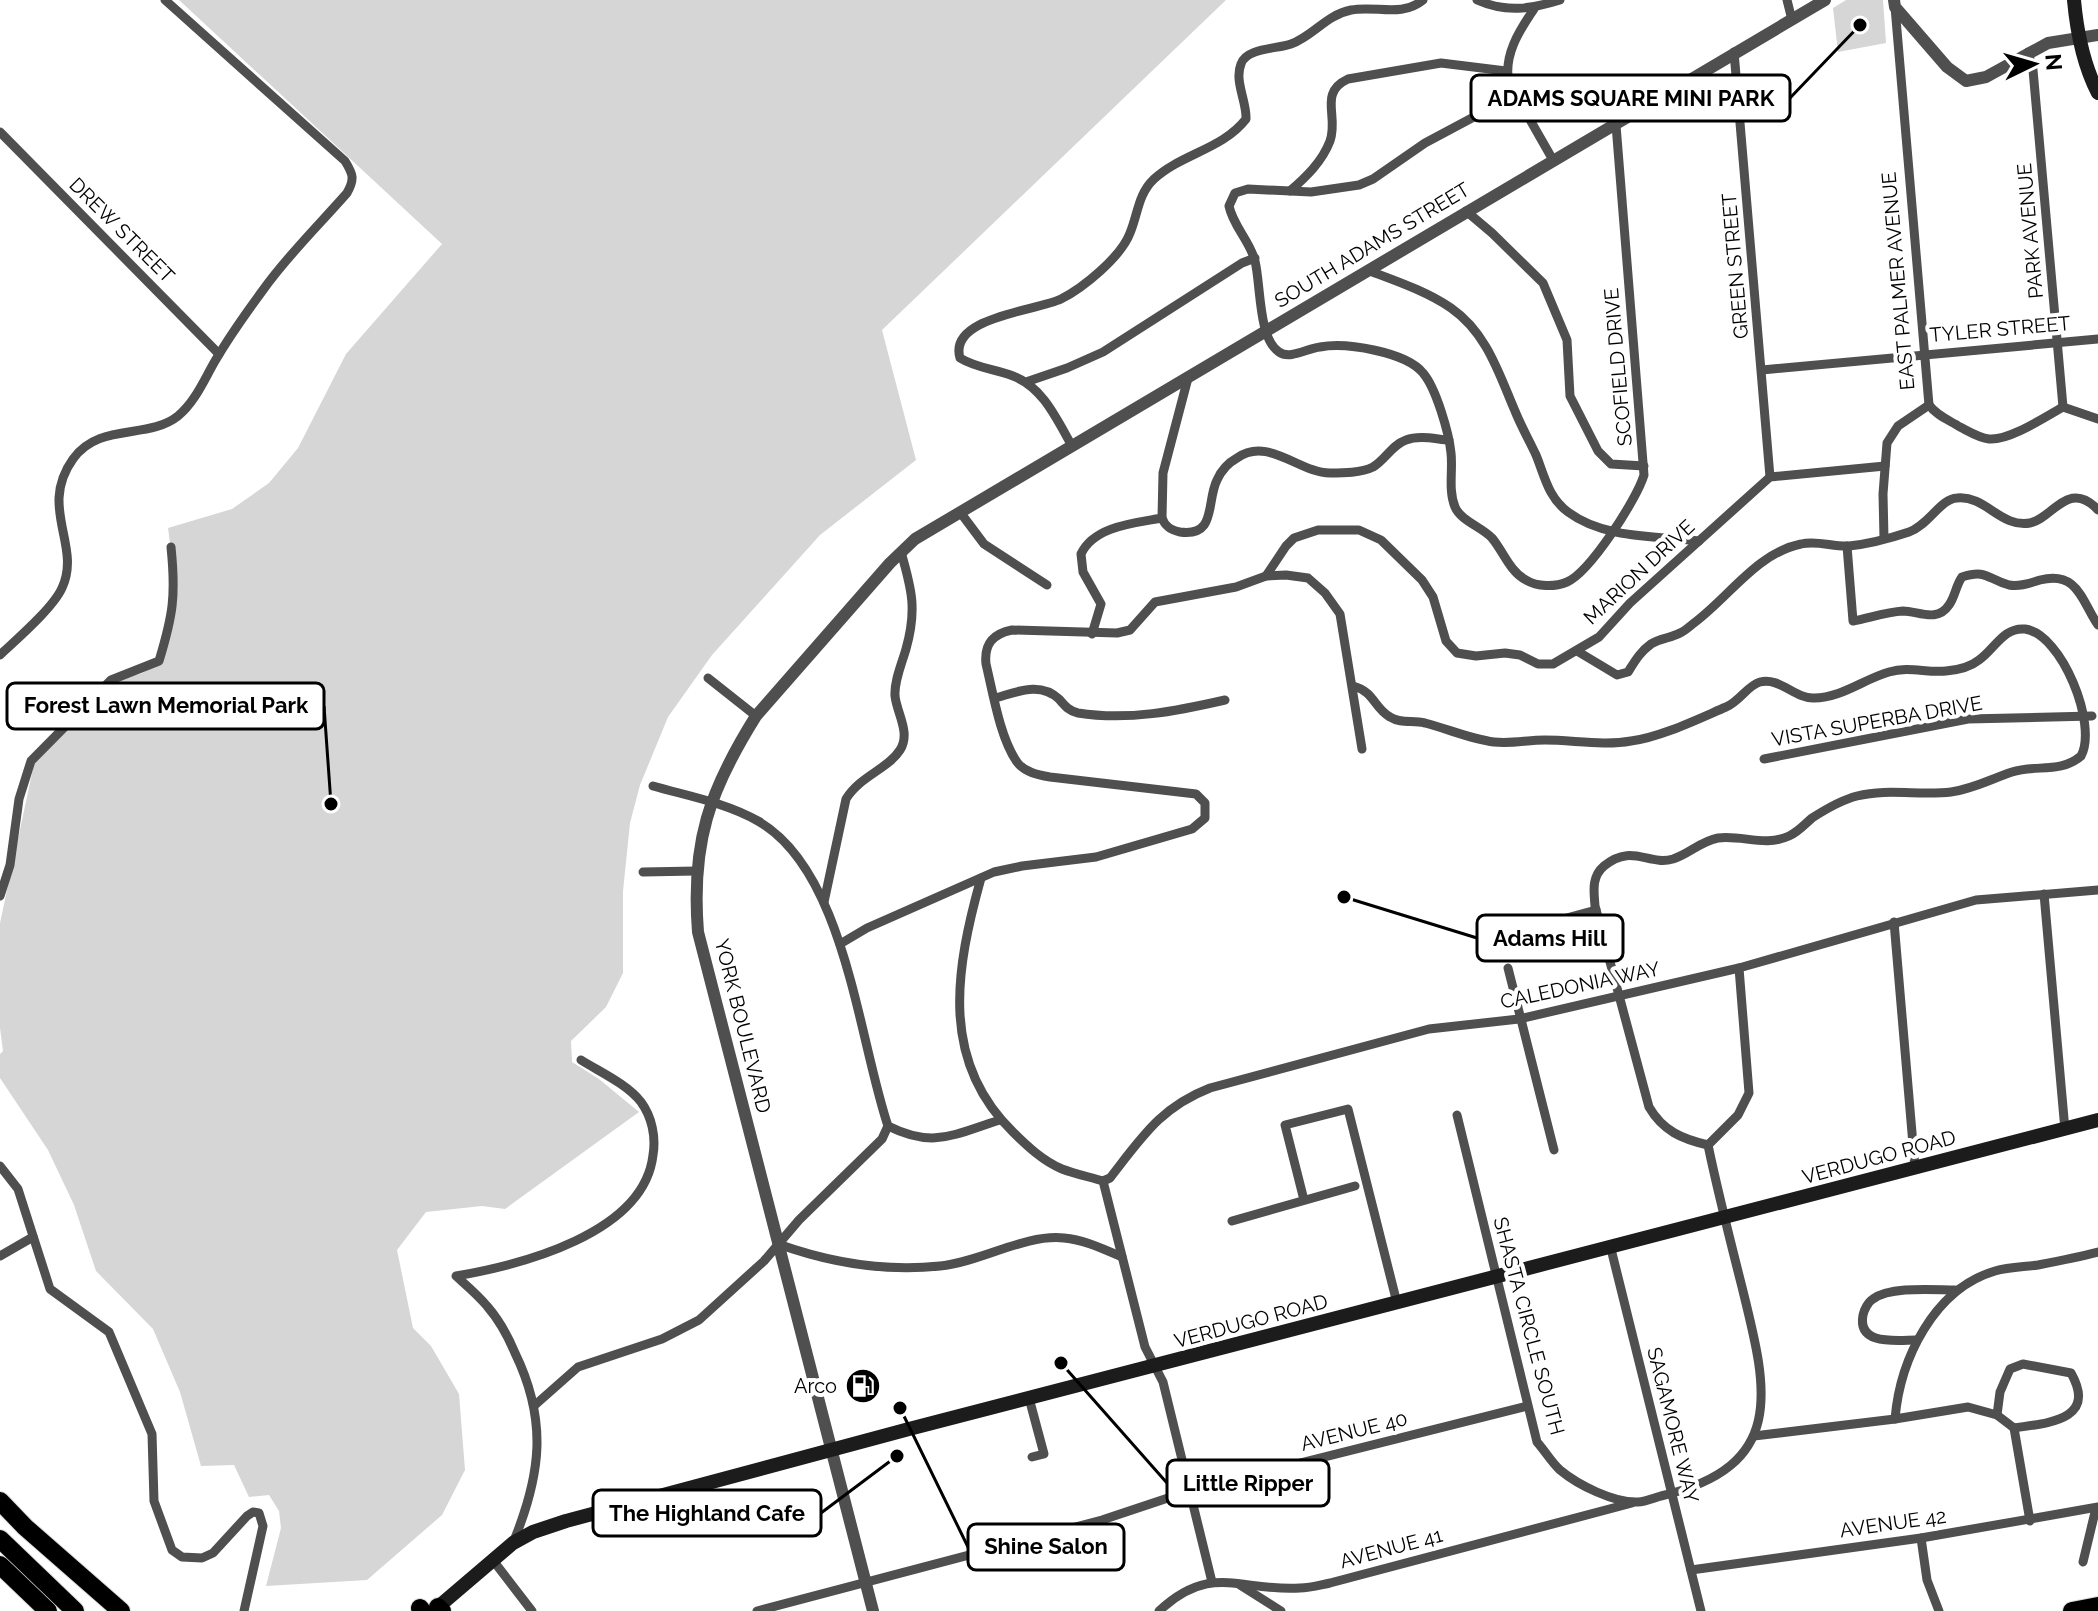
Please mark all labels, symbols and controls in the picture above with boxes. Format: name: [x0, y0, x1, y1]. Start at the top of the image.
north arrow: [1994, 24, 2074, 104]
text: N: [2040, 53, 2068, 72]
callout: ADAMS SQUARE MINI PARK: [1471, 75, 1790, 121]
text: ADAMS SQUARE MINI PARK: [1488, 85, 1775, 111]
street label: PARK AVENUE: [2012, 162, 2048, 300]
street label: EAST PALMER AVENUE: [1877, 171, 1919, 391]
street label: DREW STREET: [64, 172, 180, 288]
street label: SOUTH ADAMS STREET: [1270, 177, 1474, 313]
street label: GREEN STREET: [1717, 192, 1753, 340]
street label: SCOFIELD DRIVE: [1599, 287, 1637, 447]
street label: TYLER STREET: [1929, 311, 2071, 347]
street label: MARION DRIVE: [1579, 515, 1699, 629]
callout: Forest Lawn Memorial Park: [7, 683, 324, 729]
street label: VISTA SUPERBA DRIVE: [1770, 691, 1984, 751]
text: Forest Lawn Memorial Park: [24, 692, 309, 718]
callout: Adams Hill: [1477, 915, 1623, 961]
text: Adams Hill: [1493, 925, 1608, 951]
street label: YORK BOULEVARD: [710, 937, 776, 1115]
street label: CALEDONIA WAY: [1498, 956, 1662, 1014]
street label: VERDUGO ROAD: [1800, 1125, 1958, 1189]
street label: SHASTA CIRCLE SOUTH: [1488, 1214, 1570, 1438]
street label: VERDUGO ROAD: [1172, 1289, 1330, 1353]
street label: SAGAMORE WAY: [1642, 1345, 1704, 1505]
fuel station icon: Arco: [844, 1367, 882, 1405]
place label: Arco: [794, 1374, 837, 1398]
street label: AVENUE 40: [1298, 1406, 1410, 1456]
callout: Little Ripper: [1167, 1460, 1329, 1506]
text: Little Ripper: [1183, 1470, 1314, 1496]
callout: The Highland Cafe: [593, 1490, 821, 1536]
text: The Highland Cafe: [609, 1500, 805, 1526]
street label: AVENUE 42: [1838, 1504, 1948, 1542]
street label: AVENUE 41: [1337, 1523, 1445, 1573]
callout: Shine Salon: [968, 1524, 1124, 1570]
text: Shine Salon: [984, 1533, 1108, 1559]

